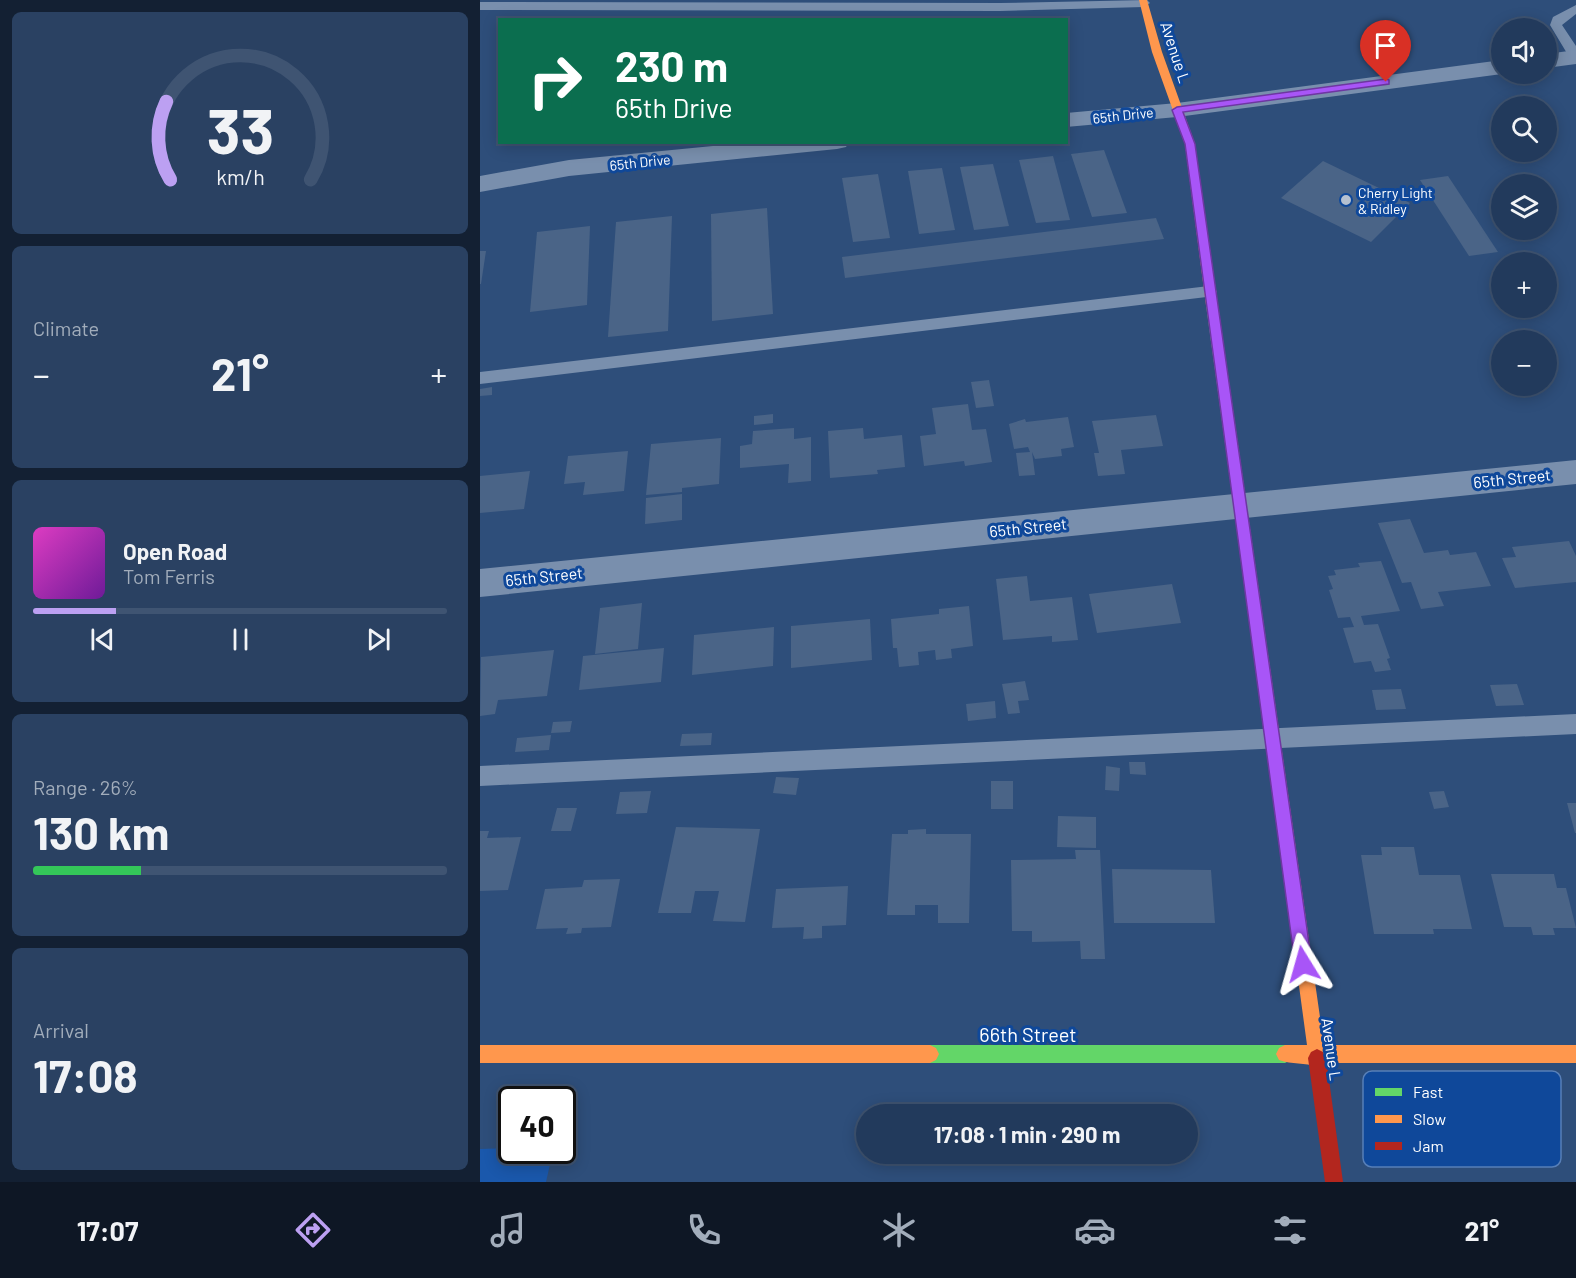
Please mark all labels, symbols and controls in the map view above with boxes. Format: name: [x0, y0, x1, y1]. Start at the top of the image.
map controls: [1491, 18, 1557, 396]
button: sound: [1491, 18, 1557, 84]
street label: Avenue L: [1157, 19, 1195, 85]
pin: [1360, 20, 1411, 82]
icon: arrive: [1369, 29, 1402, 62]
text: 230 m: [615, 40, 728, 90]
icon: right: [516, 42, 594, 120]
text: 65th Drive: [615, 91, 733, 123]
text: 33: [206, 92, 274, 166]
button: search: [1491, 96, 1557, 162]
street label: 65th Drive: [1092, 103, 1154, 127]
street label: 65th Drive: [609, 150, 671, 174]
text: km/h: [216, 164, 264, 189]
button: layers: [1491, 174, 1557, 240]
place label: Cherry Light & Ridley: [1358, 184, 1433, 217]
marker: Cherry Light & Ridley: [1339, 193, 1353, 207]
button: +: [1491, 252, 1557, 318]
text: Climate: [33, 316, 99, 340]
button: −: [1491, 330, 1557, 396]
text: 21°: [211, 346, 269, 400]
text: −: [33, 354, 50, 394]
text: +: [431, 354, 447, 394]
street label: 65th Street: [1472, 464, 1552, 492]
street label: 65th Street: [988, 513, 1068, 541]
text: Open Road: [123, 538, 227, 564]
street label: 65th Street: [504, 562, 584, 590]
text: Tom Ferris: [123, 564, 215, 588]
icon: previous: [86, 623, 119, 656]
icon: pause: [224, 623, 257, 656]
icon: next: [362, 623, 395, 656]
text: Range · 26%: [33, 775, 138, 799]
text: 130 km: [33, 805, 169, 859]
position arrow: [1271, 932, 1335, 996]
street label: Avenue L: [1318, 1016, 1346, 1082]
text: Arrival: [33, 1018, 89, 1042]
street label: 66th Street: [979, 1022, 1077, 1046]
text: 17:08: [33, 1048, 138, 1102]
legend: [1363, 1071, 1561, 1167]
text: Fast: [1413, 1082, 1443, 1101]
speed limit sign: 40: [498, 1086, 576, 1164]
text: Slow: [1413, 1109, 1446, 1128]
text: 17:08 · 1 min · 290 m: [934, 1121, 1120, 1147]
text: Jam: [1413, 1136, 1444, 1155]
icon: directions: [292, 1209, 334, 1251]
icon: music: [487, 1209, 529, 1251]
icon: phone: [683, 1209, 725, 1251]
icon: climate: [878, 1209, 920, 1251]
icon: car: [1074, 1209, 1116, 1251]
icon: filters: [1269, 1209, 1311, 1251]
text: 17:07: [77, 1214, 138, 1246]
text: 21°: [1465, 1214, 1499, 1246]

